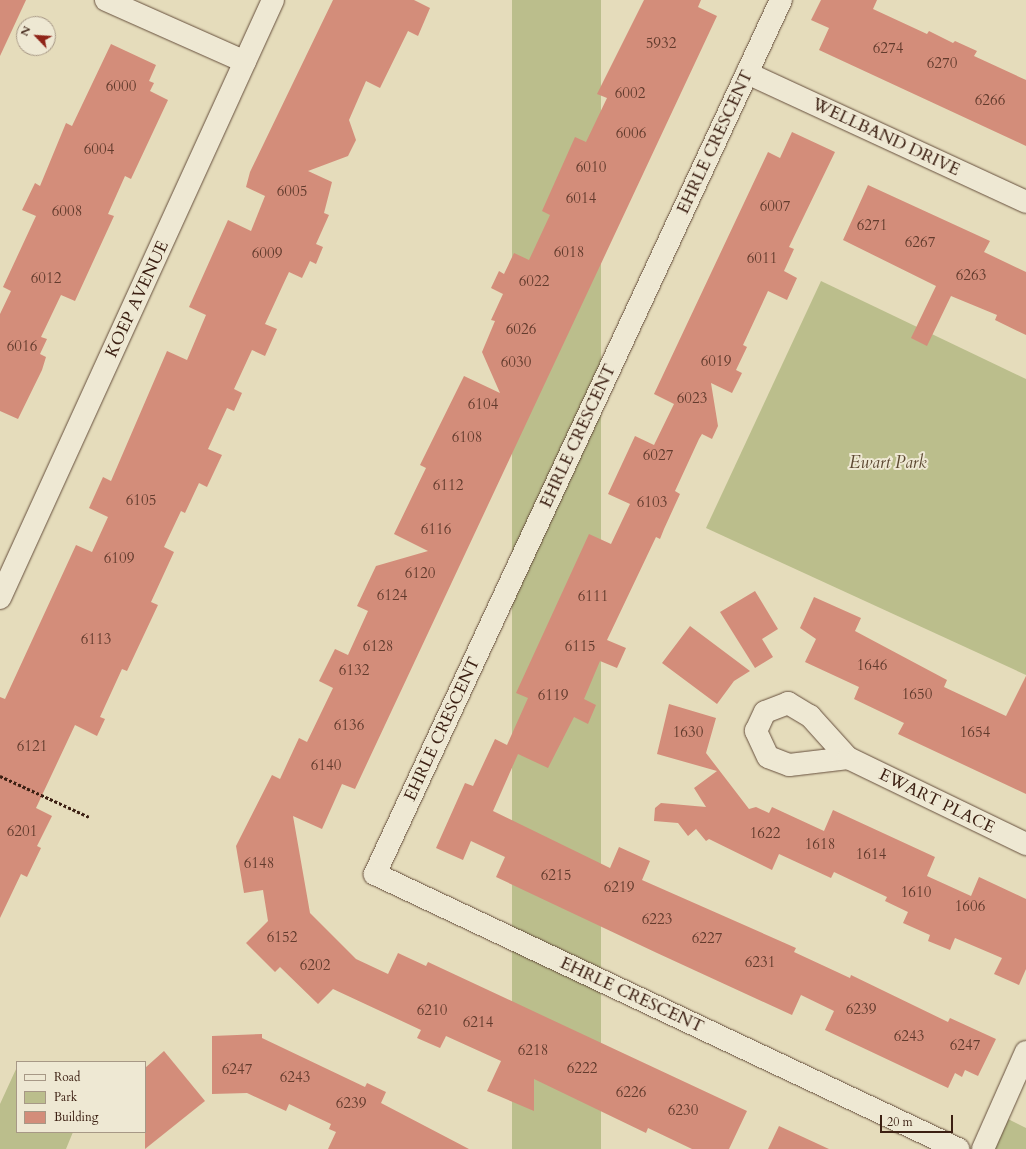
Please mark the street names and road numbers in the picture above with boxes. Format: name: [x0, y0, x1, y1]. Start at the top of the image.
street label: EHRLE CRESCENT: [673, 67, 757, 217]
street label: WELLBAND DRIVE: [809, 94, 963, 180]
street label: KOEP AVENUE: [101, 237, 173, 361]
street label: EHRLE CRESCENT: [536, 361, 620, 511]
street label: EHRLE CRESCENT: [400, 654, 484, 804]
street label: EWART PLACE: [876, 764, 998, 838]
street label: EHRLE CRESCENT: [557, 953, 707, 1037]

